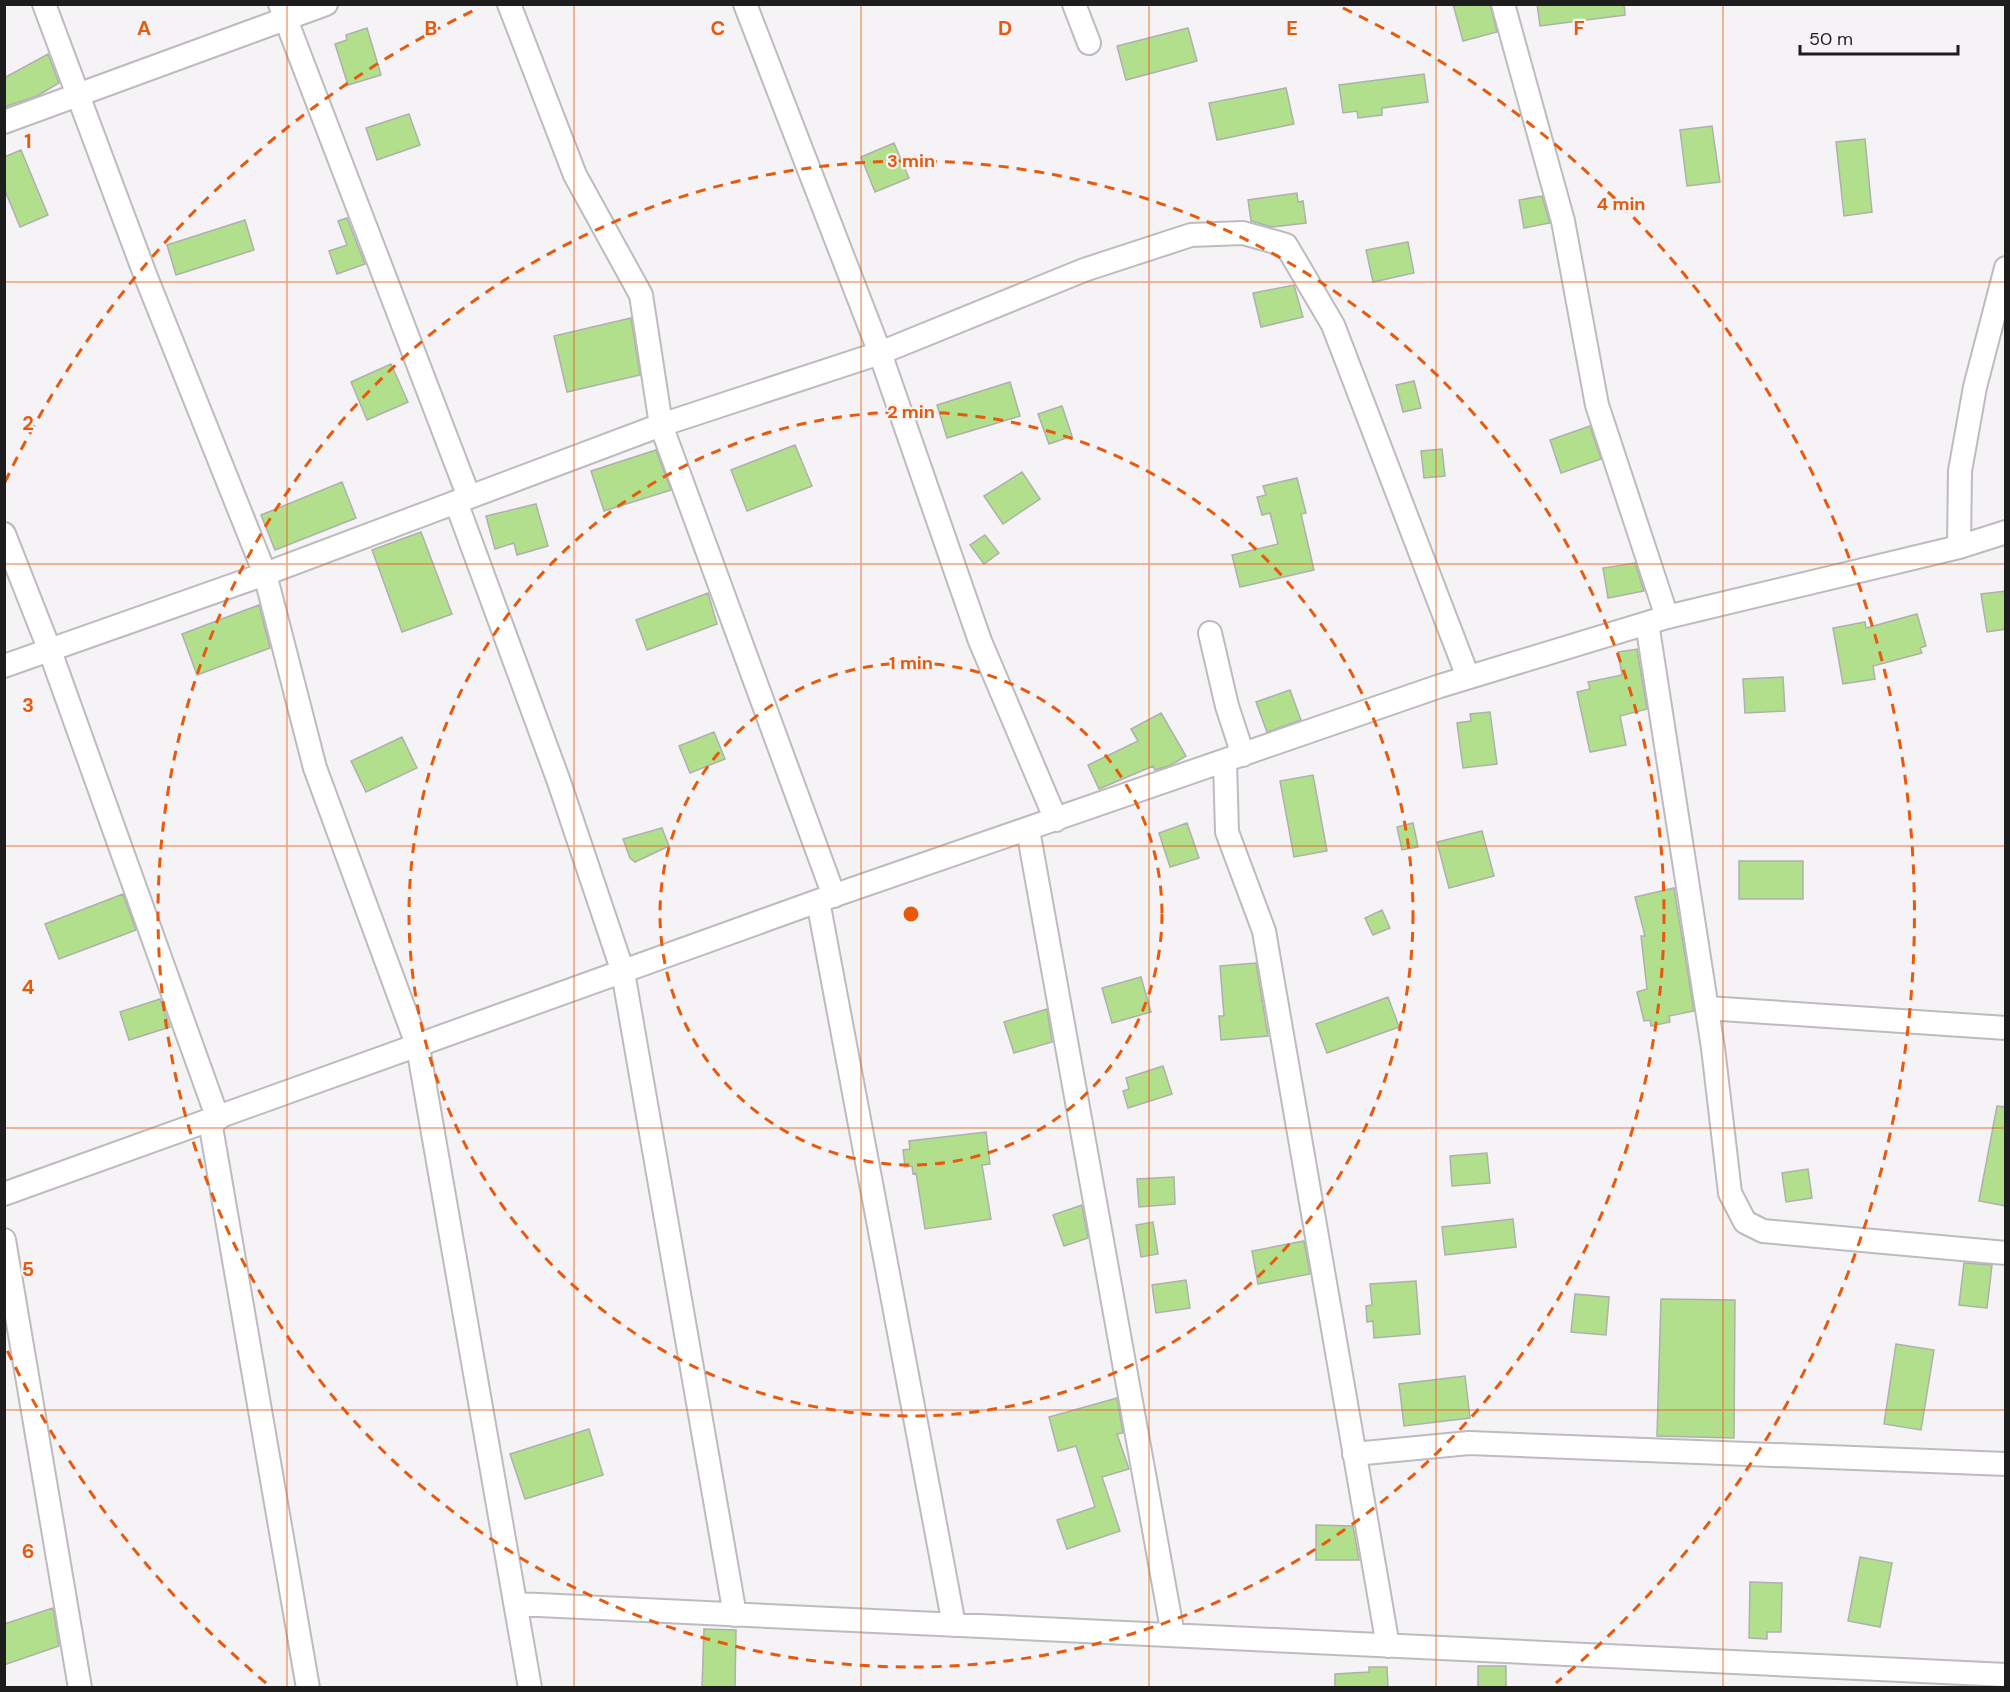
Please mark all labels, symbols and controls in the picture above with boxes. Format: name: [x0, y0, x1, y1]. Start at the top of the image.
text: A: [137, 15, 151, 41]
text: B: [425, 15, 437, 41]
text: C: [711, 15, 725, 41]
text: D: [998, 15, 1012, 41]
text: E: [1286, 15, 1298, 41]
text: F: [1573, 15, 1585, 41]
scale bar: [1800, 18, 1958, 56]
text: 50 m: [1809, 27, 1853, 51]
text: 1: [24, 128, 32, 154]
text: 3 min: [887, 149, 935, 173]
text: 4 min: [1597, 192, 1645, 216]
text: 2 min: [887, 400, 935, 424]
text: 2: [22, 410, 34, 436]
text: 1 min: [889, 651, 933, 675]
text: 3: [22, 692, 34, 718]
centre of rings: [901, 904, 921, 924]
text: 4: [22, 974, 35, 1000]
text: 5: [22, 1256, 34, 1282]
text: 6: [22, 1538, 34, 1564]

